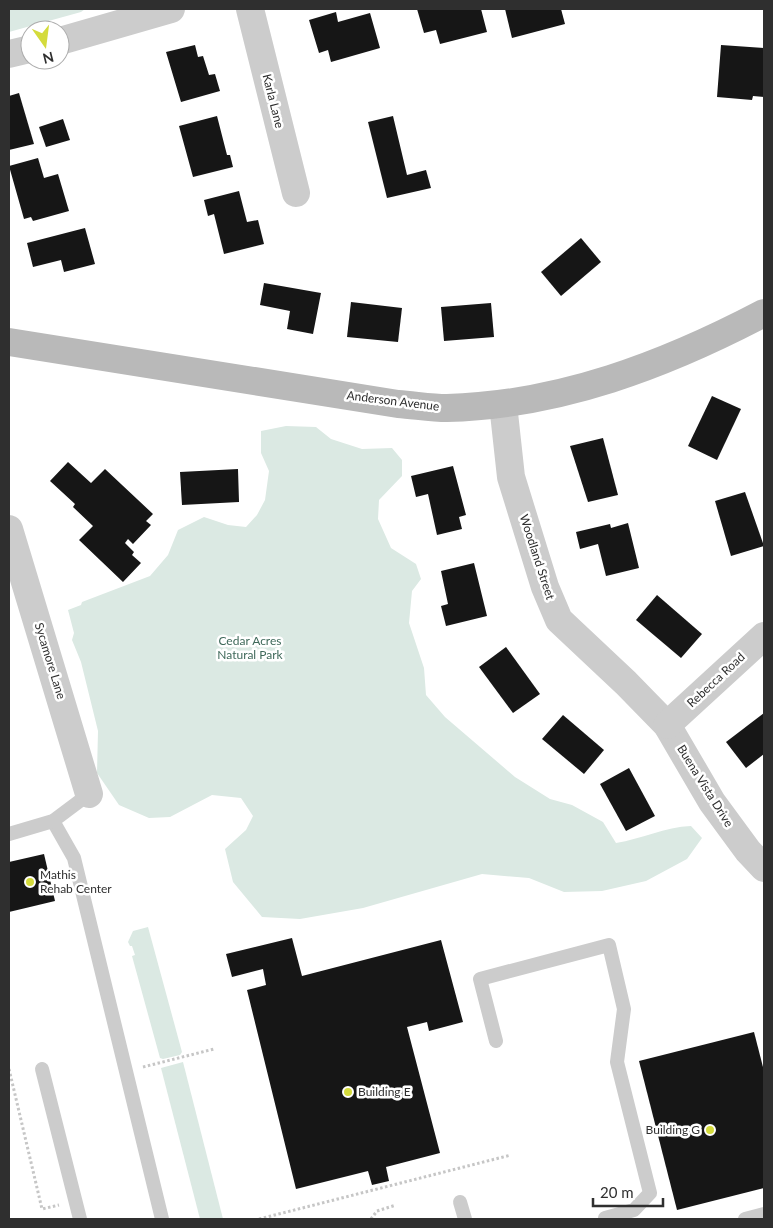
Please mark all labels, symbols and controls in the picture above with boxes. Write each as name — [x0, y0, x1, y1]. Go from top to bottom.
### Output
north arrow — [20, 20, 70, 70]
text: N — [41, 49, 56, 68]
street label: Karla Lane — [260, 72, 287, 130]
street label: Anderson Avenue — [346, 387, 440, 414]
street label: Woodland Street — [517, 512, 559, 602]
street label: Sycamore Lane — [32, 621, 69, 701]
park label: Cedar Acres Natural Park — [217, 633, 284, 662]
street label: Rebecca Road — [684, 649, 748, 710]
street label: Buena Vista Drive — [674, 742, 737, 830]
place label: Mathis Rehab Center — [40, 867, 112, 896]
marker: Mathis Rehab Center — [24, 876, 36, 888]
place label: Building E — [358, 1084, 411, 1099]
marker: Building E — [342, 1086, 354, 1098]
place label: Building G — [646, 1122, 700, 1137]
marker: Building G — [704, 1124, 716, 1136]
scale bar — [593, 1176, 663, 1208]
text: 20 m — [600, 1183, 634, 1201]

